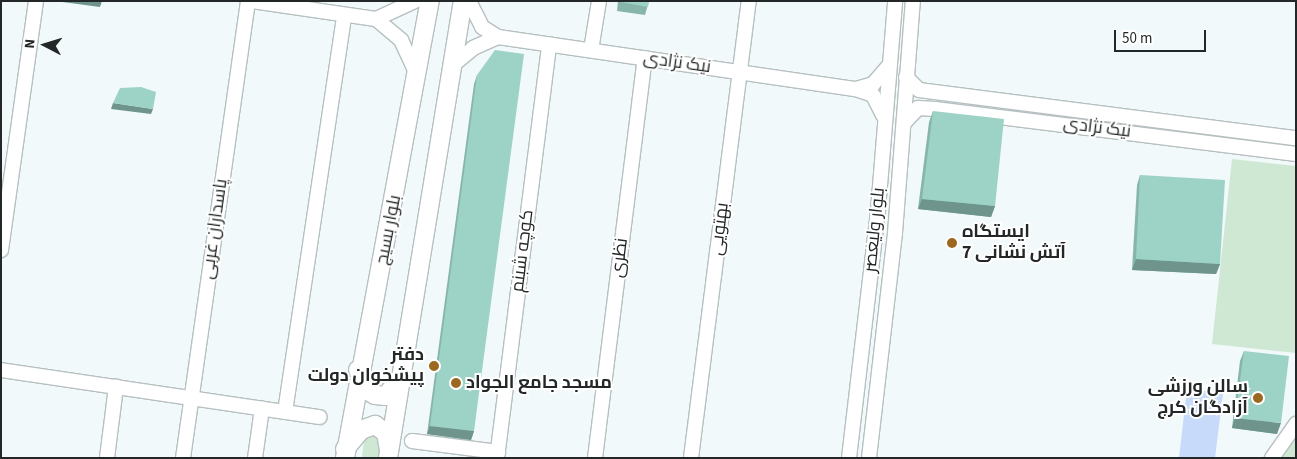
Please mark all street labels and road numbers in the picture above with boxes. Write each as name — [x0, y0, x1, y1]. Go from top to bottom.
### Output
street label: نیک نژادی — [642, 48, 712, 78]
street label: نیک نژادی — [1062, 113, 1132, 143]
street label: پاسداران غربی — [197, 177, 233, 281]
street label: بلوار ولیعصر — [860, 186, 890, 274]
street label: بلوار بسیج — [372, 193, 406, 267]
street label: بهتویی — [706, 201, 734, 257]
street label: کوچه شبنم — [507, 209, 539, 293]
street label: نظری — [607, 237, 633, 279]

